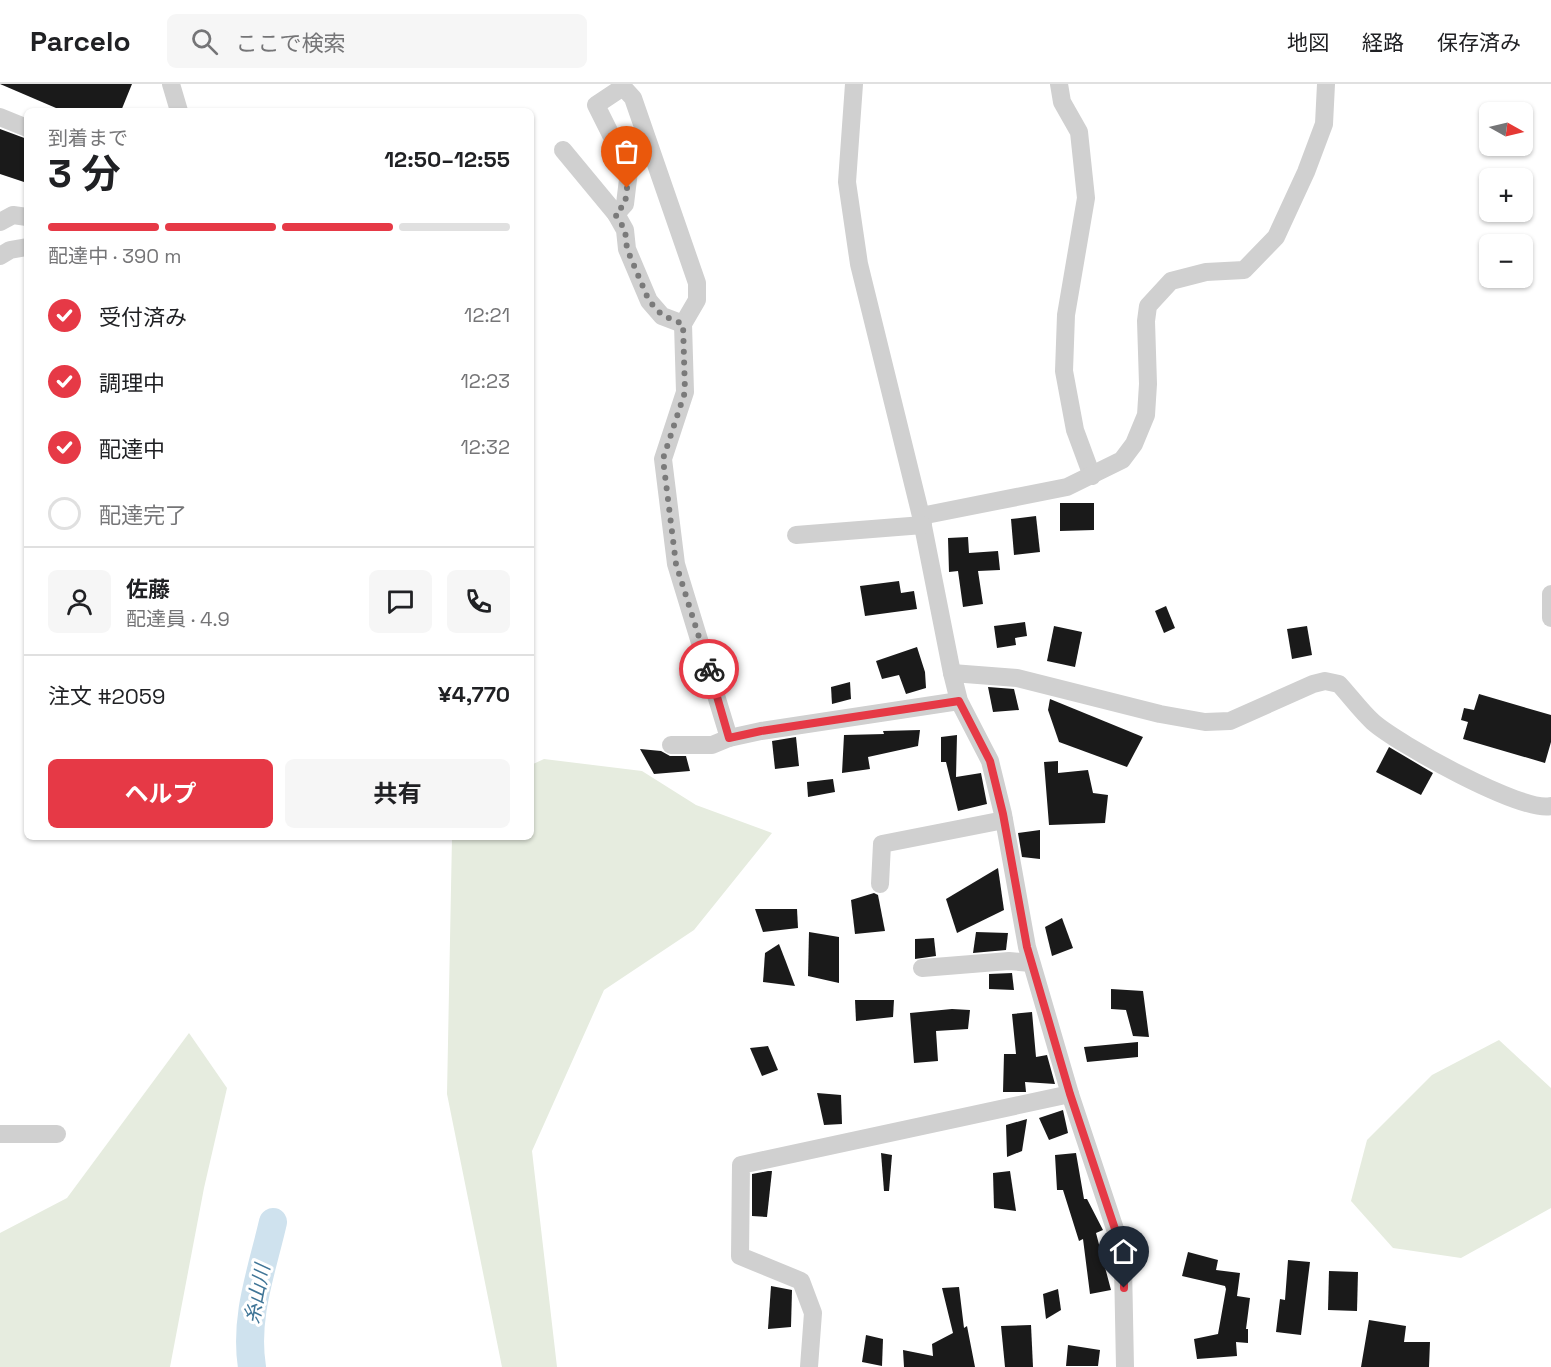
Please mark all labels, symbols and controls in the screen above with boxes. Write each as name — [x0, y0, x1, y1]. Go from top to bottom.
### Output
search box — [167, 14, 587, 68]
text: Parcelo — [30, 23, 131, 59]
icon: search — [188, 25, 221, 58]
text: ここで検索 — [236, 29, 346, 57]
text: 地図 — [1287, 29, 1329, 56]
text: 経路 — [1362, 29, 1404, 56]
text: 保存済み — [1437, 29, 1521, 56]
north arrow — [1479, 102, 1533, 156]
map controls — [1479, 102, 1533, 288]
text: 到着まで — [48, 125, 128, 151]
pin — [601, 126, 652, 188]
icon: bag — [610, 135, 643, 168]
text: 12:50–12:55 — [384, 145, 510, 173]
text: 3 分 — [48, 149, 121, 198]
button: + — [1479, 168, 1533, 222]
button: − — [1479, 234, 1533, 288]
text: 配達中 · 390 m — [48, 243, 182, 269]
icon: check — [48, 299, 81, 332]
text: 12:21 — [464, 302, 510, 328]
text: 受付済み — [99, 303, 187, 331]
icon: check — [48, 365, 81, 398]
text: 12:23 — [460, 368, 510, 394]
text: 調理中 — [99, 369, 165, 397]
icon: check — [48, 431, 81, 464]
text: 12:32 — [460, 434, 510, 460]
text: 配達中 — [99, 435, 165, 463]
text: 配達完了 — [99, 501, 187, 529]
button: person — [48, 570, 111, 633]
button: chat — [369, 570, 432, 633]
button: phone — [447, 570, 510, 633]
text: 佐藤 — [126, 575, 170, 603]
text: 配達員 · 4.9 — [126, 606, 230, 632]
courier — [679, 639, 739, 699]
icon: bike — [693, 653, 726, 686]
text: ¥4,770 — [438, 680, 510, 708]
text: 注文 #2059 — [48, 682, 165, 710]
button: ヘルプ — [48, 759, 273, 828]
button: 共有 — [285, 759, 510, 828]
pin — [1098, 1226, 1149, 1288]
icon: home — [1107, 1235, 1140, 1268]
water label: 糸山川 — [239, 1260, 276, 1326]

